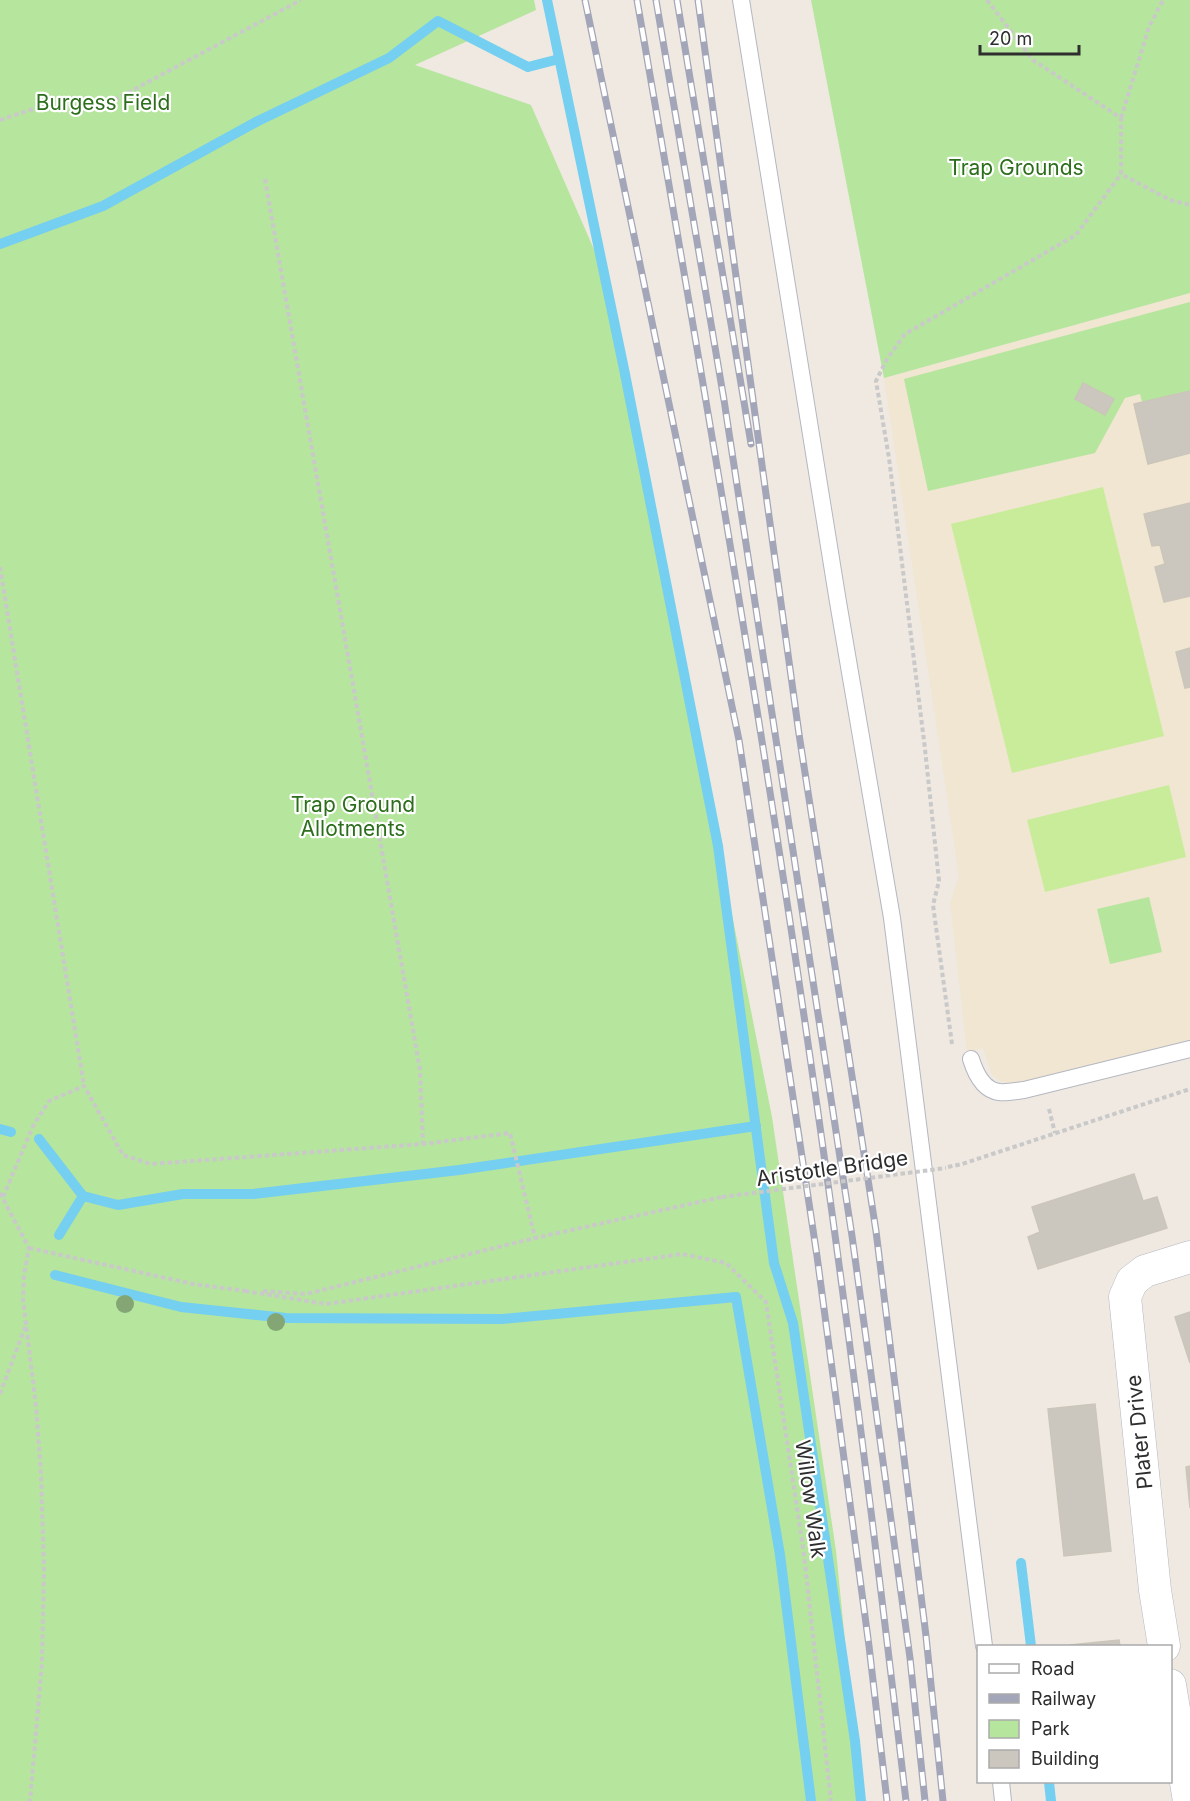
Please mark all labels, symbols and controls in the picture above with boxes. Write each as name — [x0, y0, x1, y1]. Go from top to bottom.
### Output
scale bar — [980, 18, 1079, 56]
text: 20 m — [989, 28, 1032, 49]
park label: Burgess Field — [36, 90, 170, 115]
park label: Trap Grounds — [948, 155, 1084, 180]
park label: Trap Ground Allotments — [291, 792, 415, 841]
street label: Aristotle Bridge — [754, 1145, 910, 1191]
street label: Plater Drive — [1121, 1373, 1157, 1491]
street label: Willow Walk — [790, 1438, 832, 1560]
legend — [977, 1645, 1172, 1783]
text: Road — [1031, 1658, 1074, 1679]
text: Railway — [1031, 1688, 1096, 1709]
text: Park — [1031, 1718, 1070, 1739]
text: Building — [1031, 1748, 1099, 1769]

